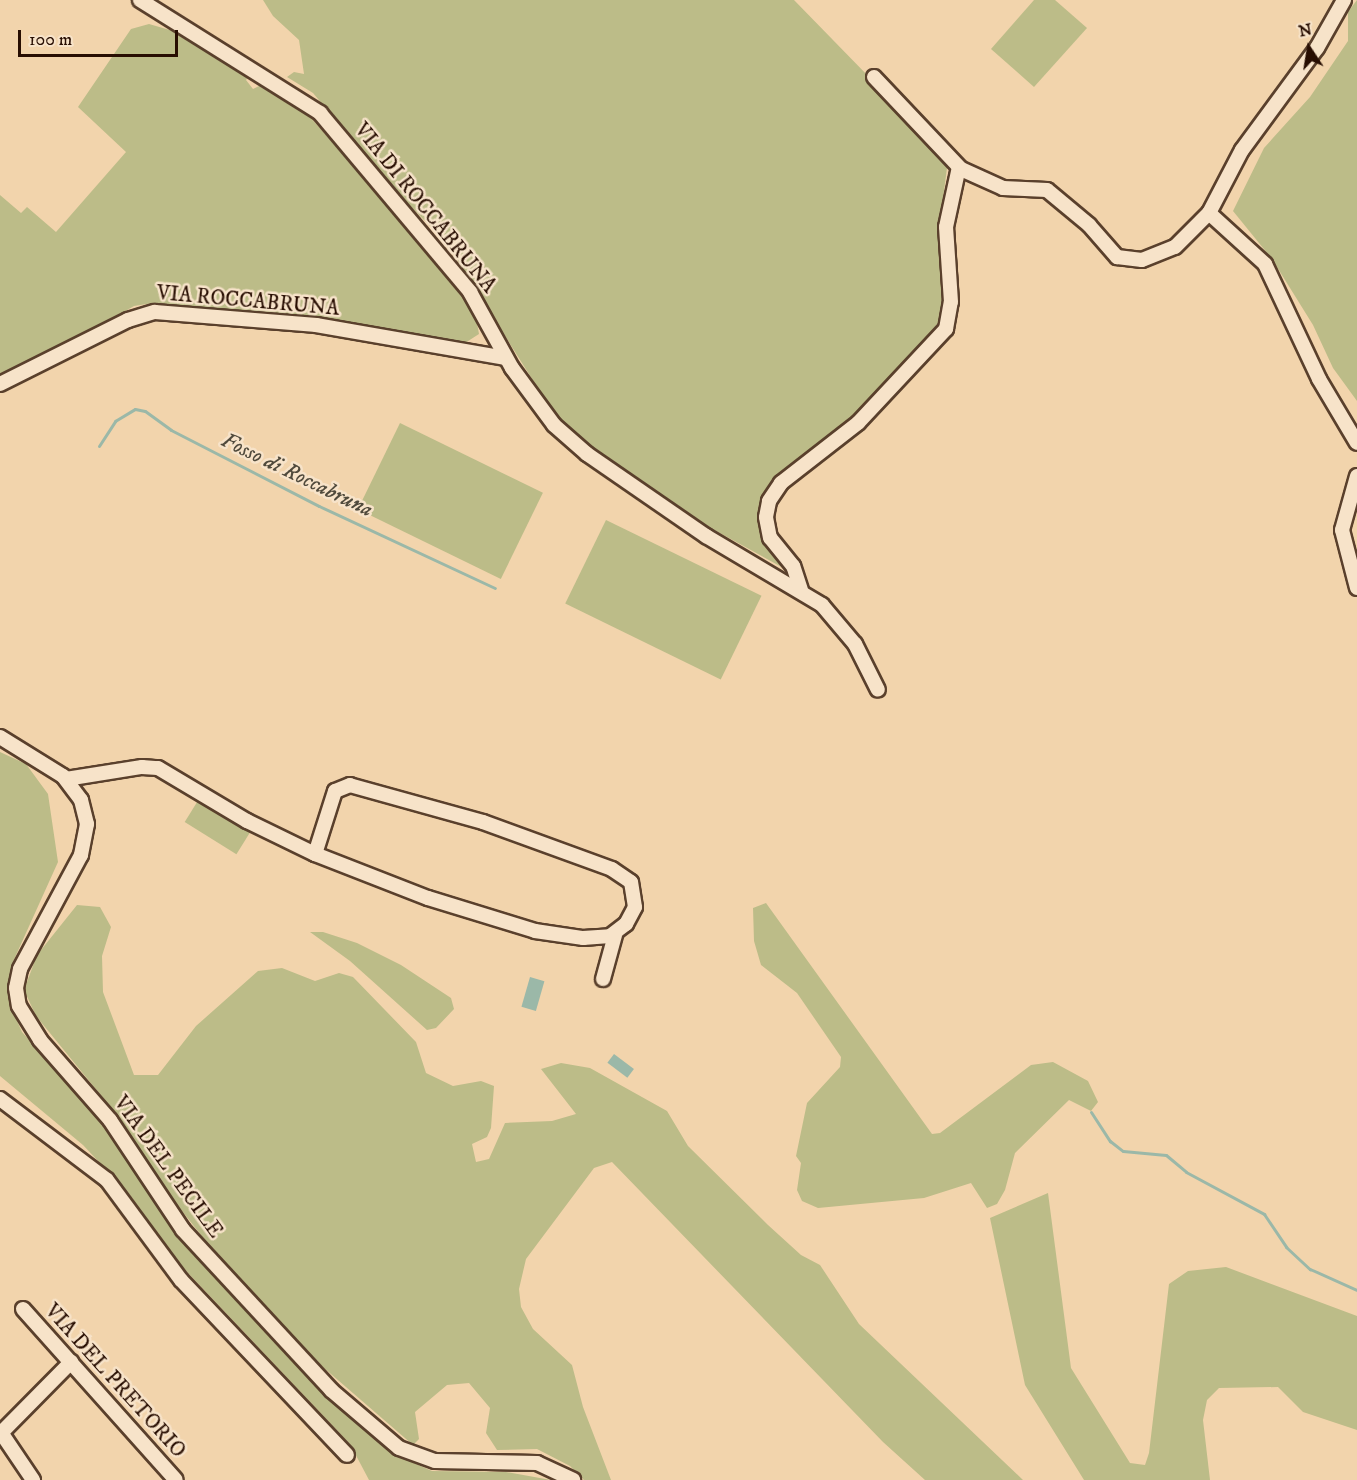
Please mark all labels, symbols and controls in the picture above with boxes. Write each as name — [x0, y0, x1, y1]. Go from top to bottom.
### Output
scale bar — [21, 18, 182, 56]
north arrow — [1279, 18, 1339, 78]
text: N — [1297, 19, 1314, 42]
text: 100 m — [29, 29, 72, 51]
street label: VIA DI ROCCABRUNA — [349, 118, 501, 298]
street label: VIA ROCCABRUNA — [156, 280, 340, 322]
water label: Fosso di Roccabruna — [217, 427, 377, 523]
street label: VIA DEL PECILE — [108, 1091, 228, 1243]
street label: VIA DEL PRETORIO — [39, 1299, 191, 1463]

